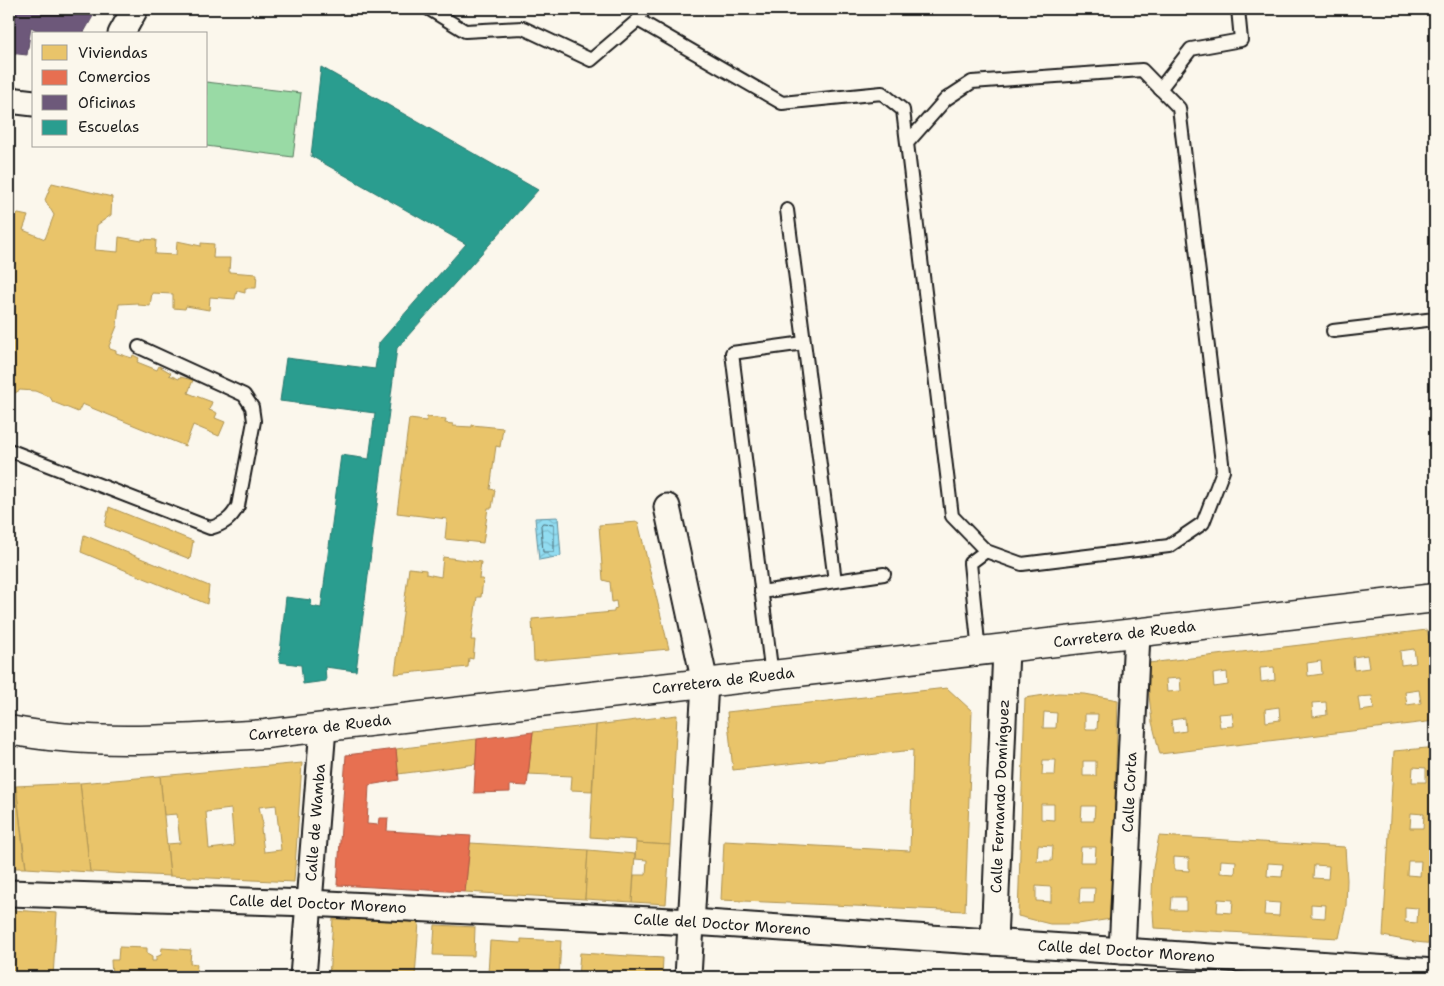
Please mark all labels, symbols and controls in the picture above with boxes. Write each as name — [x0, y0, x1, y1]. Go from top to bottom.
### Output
legend — [32, 32, 208, 148]
text: Viviendas — [78, 43, 148, 63]
text: Comercios — [78, 67, 151, 87]
text: Oficinas — [78, 93, 136, 113]
text: Escuelas — [78, 117, 140, 137]
street label: Carretera de Rueda — [1052, 616, 1197, 652]
street label: Carretera de Rueda — [651, 662, 796, 699]
street label: Calle Fernando Domínguez — [986, 699, 1014, 894]
street label: Carretera de Rueda — [248, 709, 393, 745]
street label: Calle Corta — [1118, 751, 1141, 833]
street label: Calle de Wamba — [301, 762, 330, 882]
street label: Calle del Doctor Moreno — [229, 890, 407, 918]
street label: Calle del Doctor Moreno — [633, 909, 812, 940]
street label: Calle del Doctor Moreno — [1037, 935, 1216, 967]

